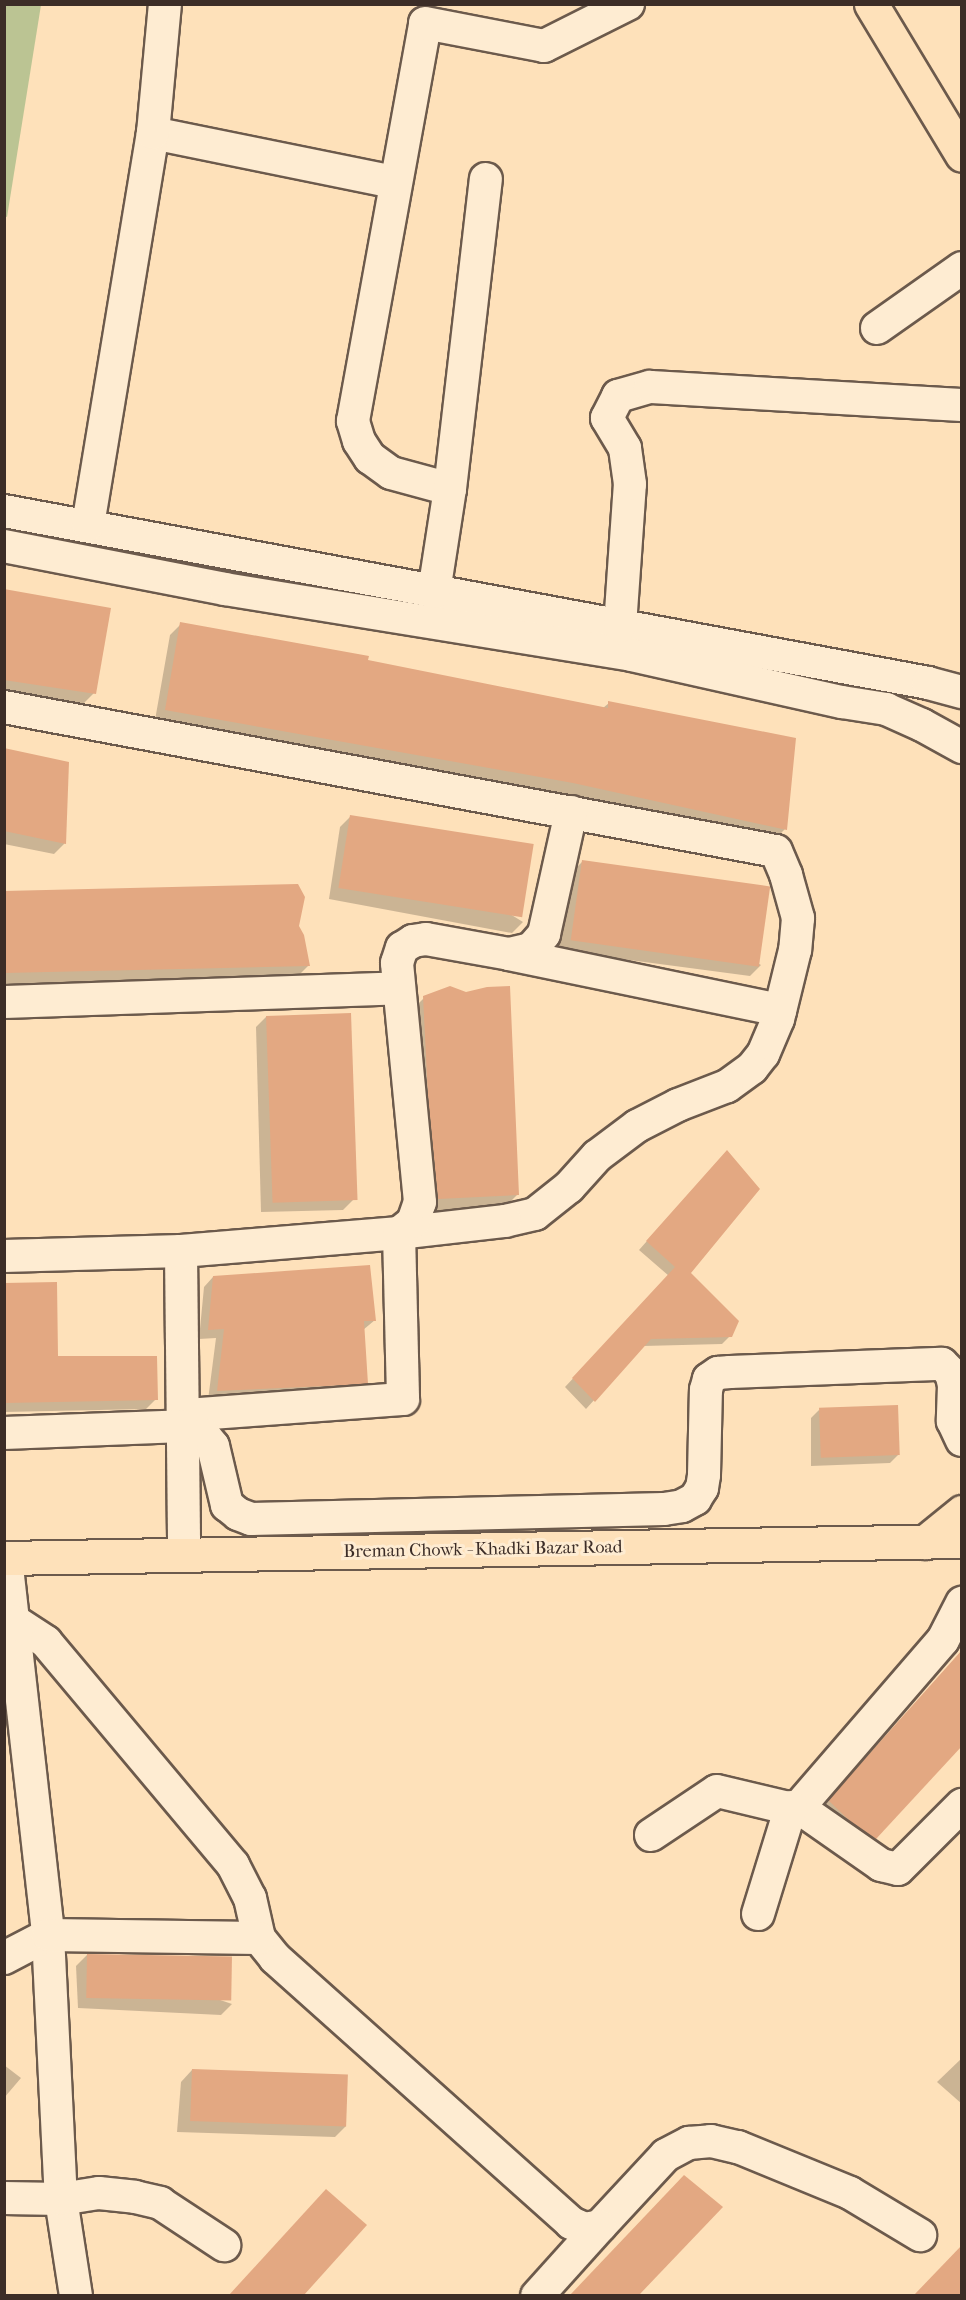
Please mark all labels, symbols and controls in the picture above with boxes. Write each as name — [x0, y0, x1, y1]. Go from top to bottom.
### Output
street label: Breman Chowk - Khadki Bazar Road — [343, 1537, 623, 1563]

